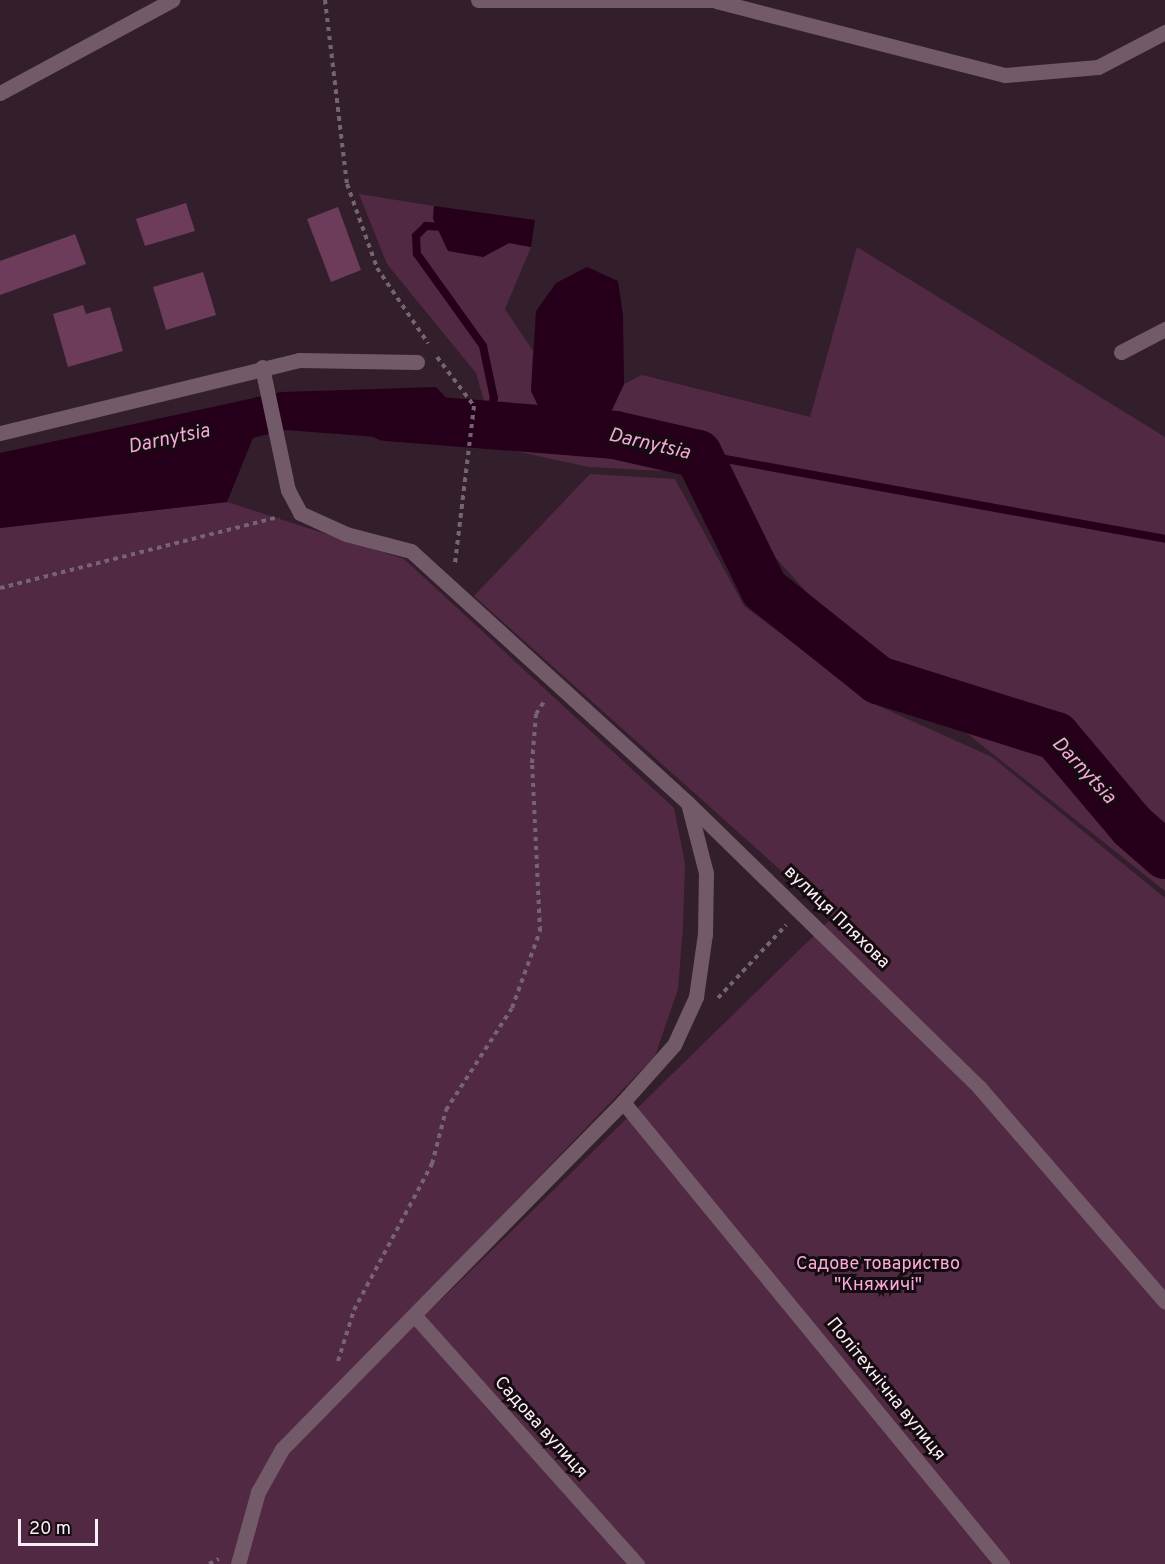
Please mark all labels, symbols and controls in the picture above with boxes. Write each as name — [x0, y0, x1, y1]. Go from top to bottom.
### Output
water label: Darnytsia — [126, 420, 212, 460]
water label: Darnytsia — [606, 424, 692, 466]
water label: Darnytsia — [1046, 732, 1120, 810]
street label: вулиця Пляхова — [779, 862, 893, 974]
park label: Садове товариство "Княжичі" — [796, 1255, 960, 1298]
street label: Політехнічна вулиця — [821, 1314, 949, 1466]
street label: Садова вулиця — [489, 1373, 591, 1483]
scale bar — [21, 1507, 100, 1545]
text: 20 m — [29, 1518, 71, 1541]

